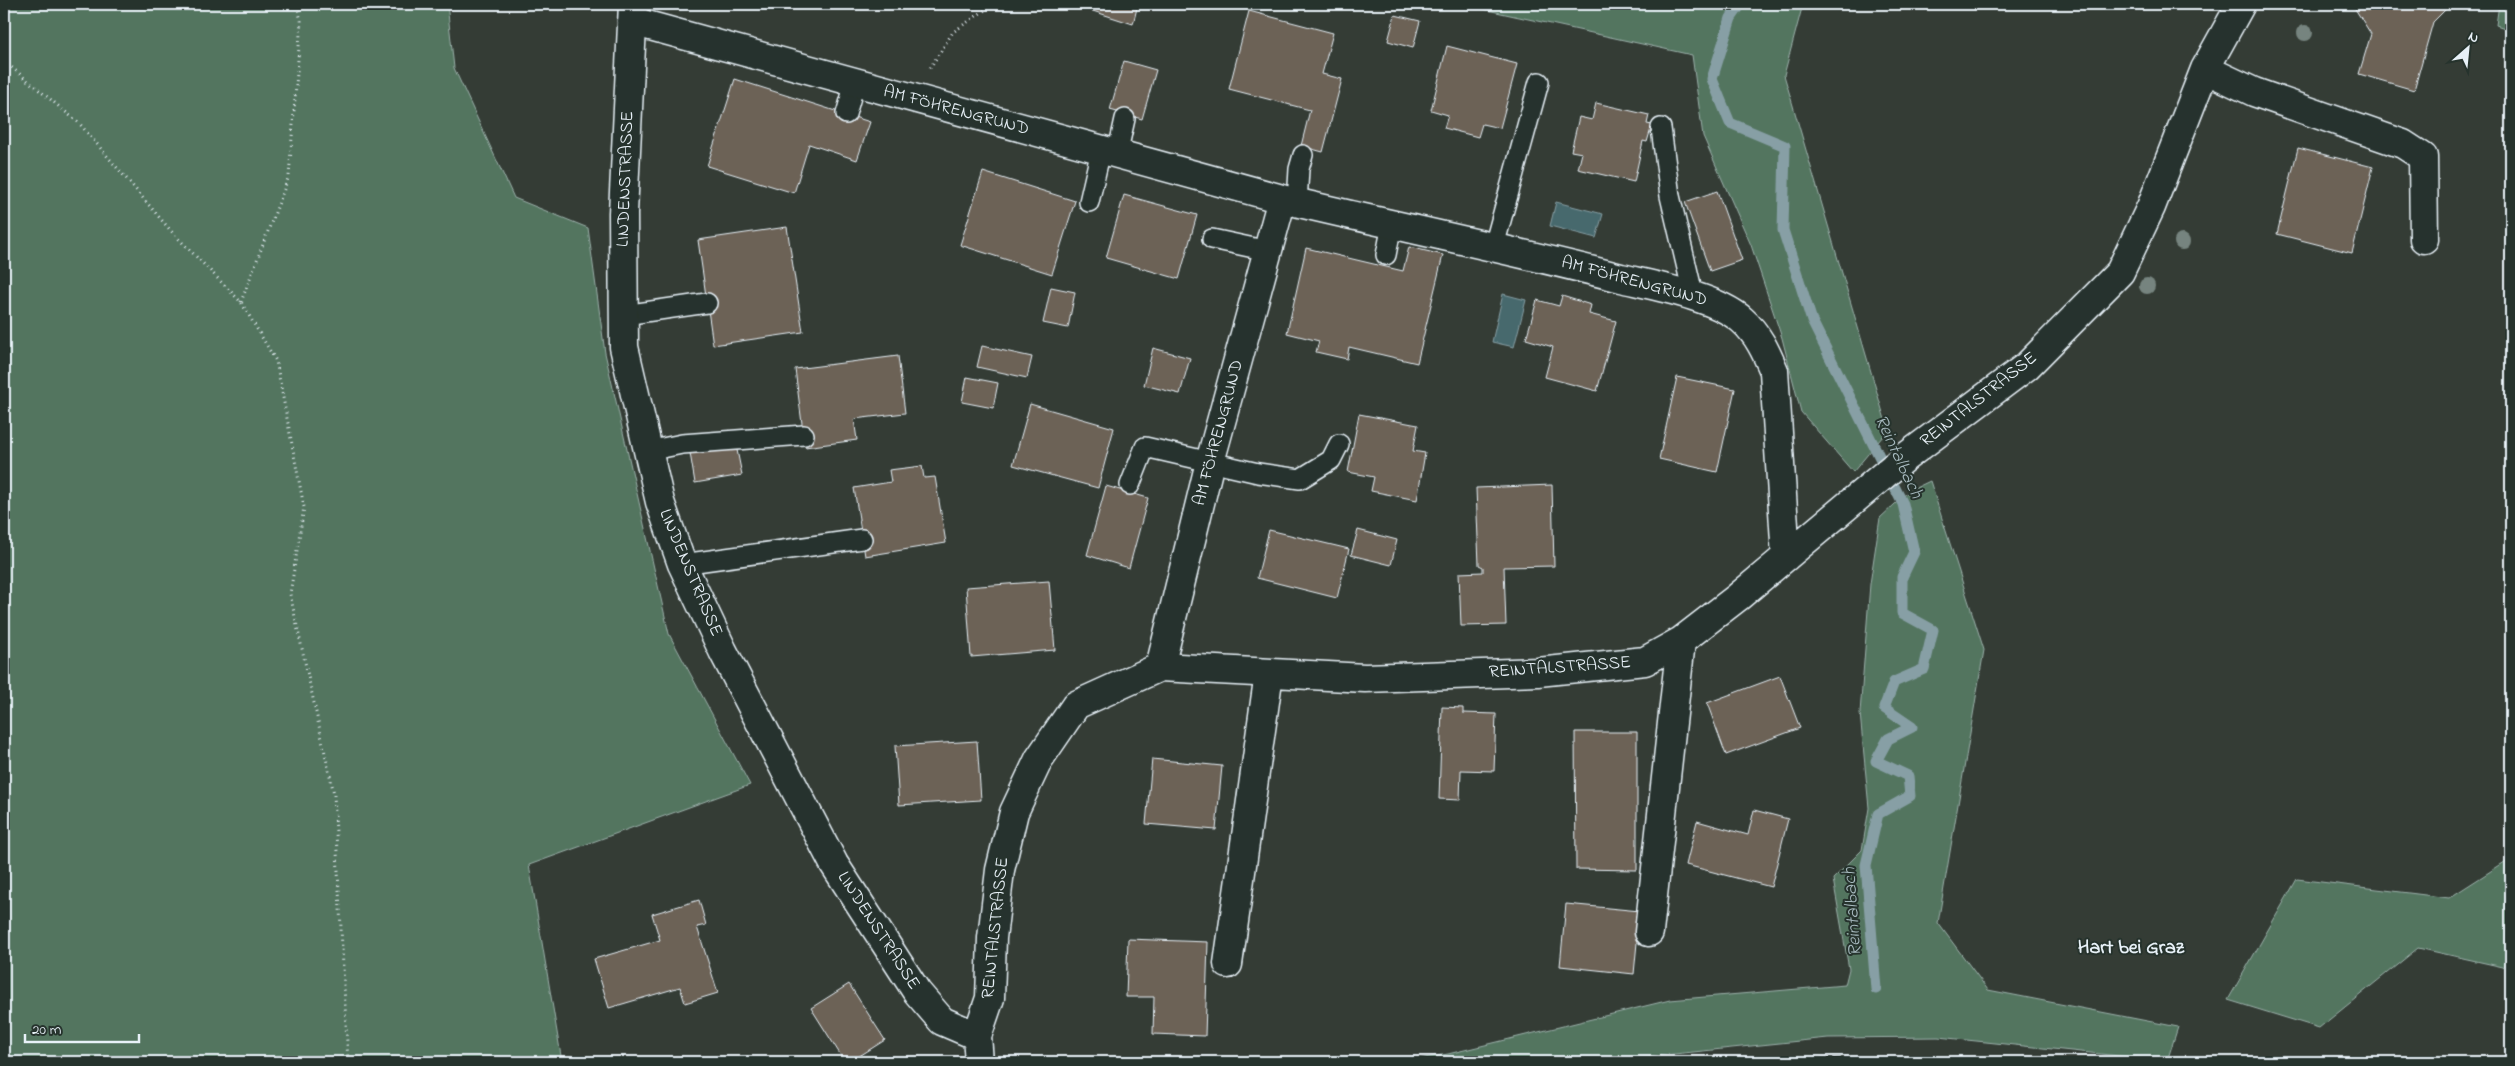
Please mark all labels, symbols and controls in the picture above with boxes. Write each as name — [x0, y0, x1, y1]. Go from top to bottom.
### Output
north arrow — [2442, 22, 2492, 72]
text: N — [2464, 26, 2482, 49]
street label: AM FÖHRENGRUND — [880, 79, 1032, 143]
street label: LINDENSTRASSE — [611, 110, 641, 248]
street label: AM FÖHRENGRUND — [1558, 250, 1710, 314]
street label: REINTALSTRASSE — [1915, 346, 2043, 454]
street label: AM FÖHRENGRUND — [1187, 357, 1251, 509]
water label: Reintalbach — [1867, 411, 1930, 504]
street label: LINDENSTRASSE — [651, 505, 729, 641]
street label: REINTALSTRASSE — [1488, 650, 1632, 686]
street label: REINTALSTRASSE — [976, 856, 1016, 1000]
water label: Reintalbach — [1836, 866, 1870, 958]
street label: LINDENSTRASSE — [830, 867, 926, 995]
district label: Hart bei Graz — [2078, 934, 2185, 963]
scale bar — [25, 1011, 139, 1043]
text: 20 m — [32, 1019, 62, 1041]

